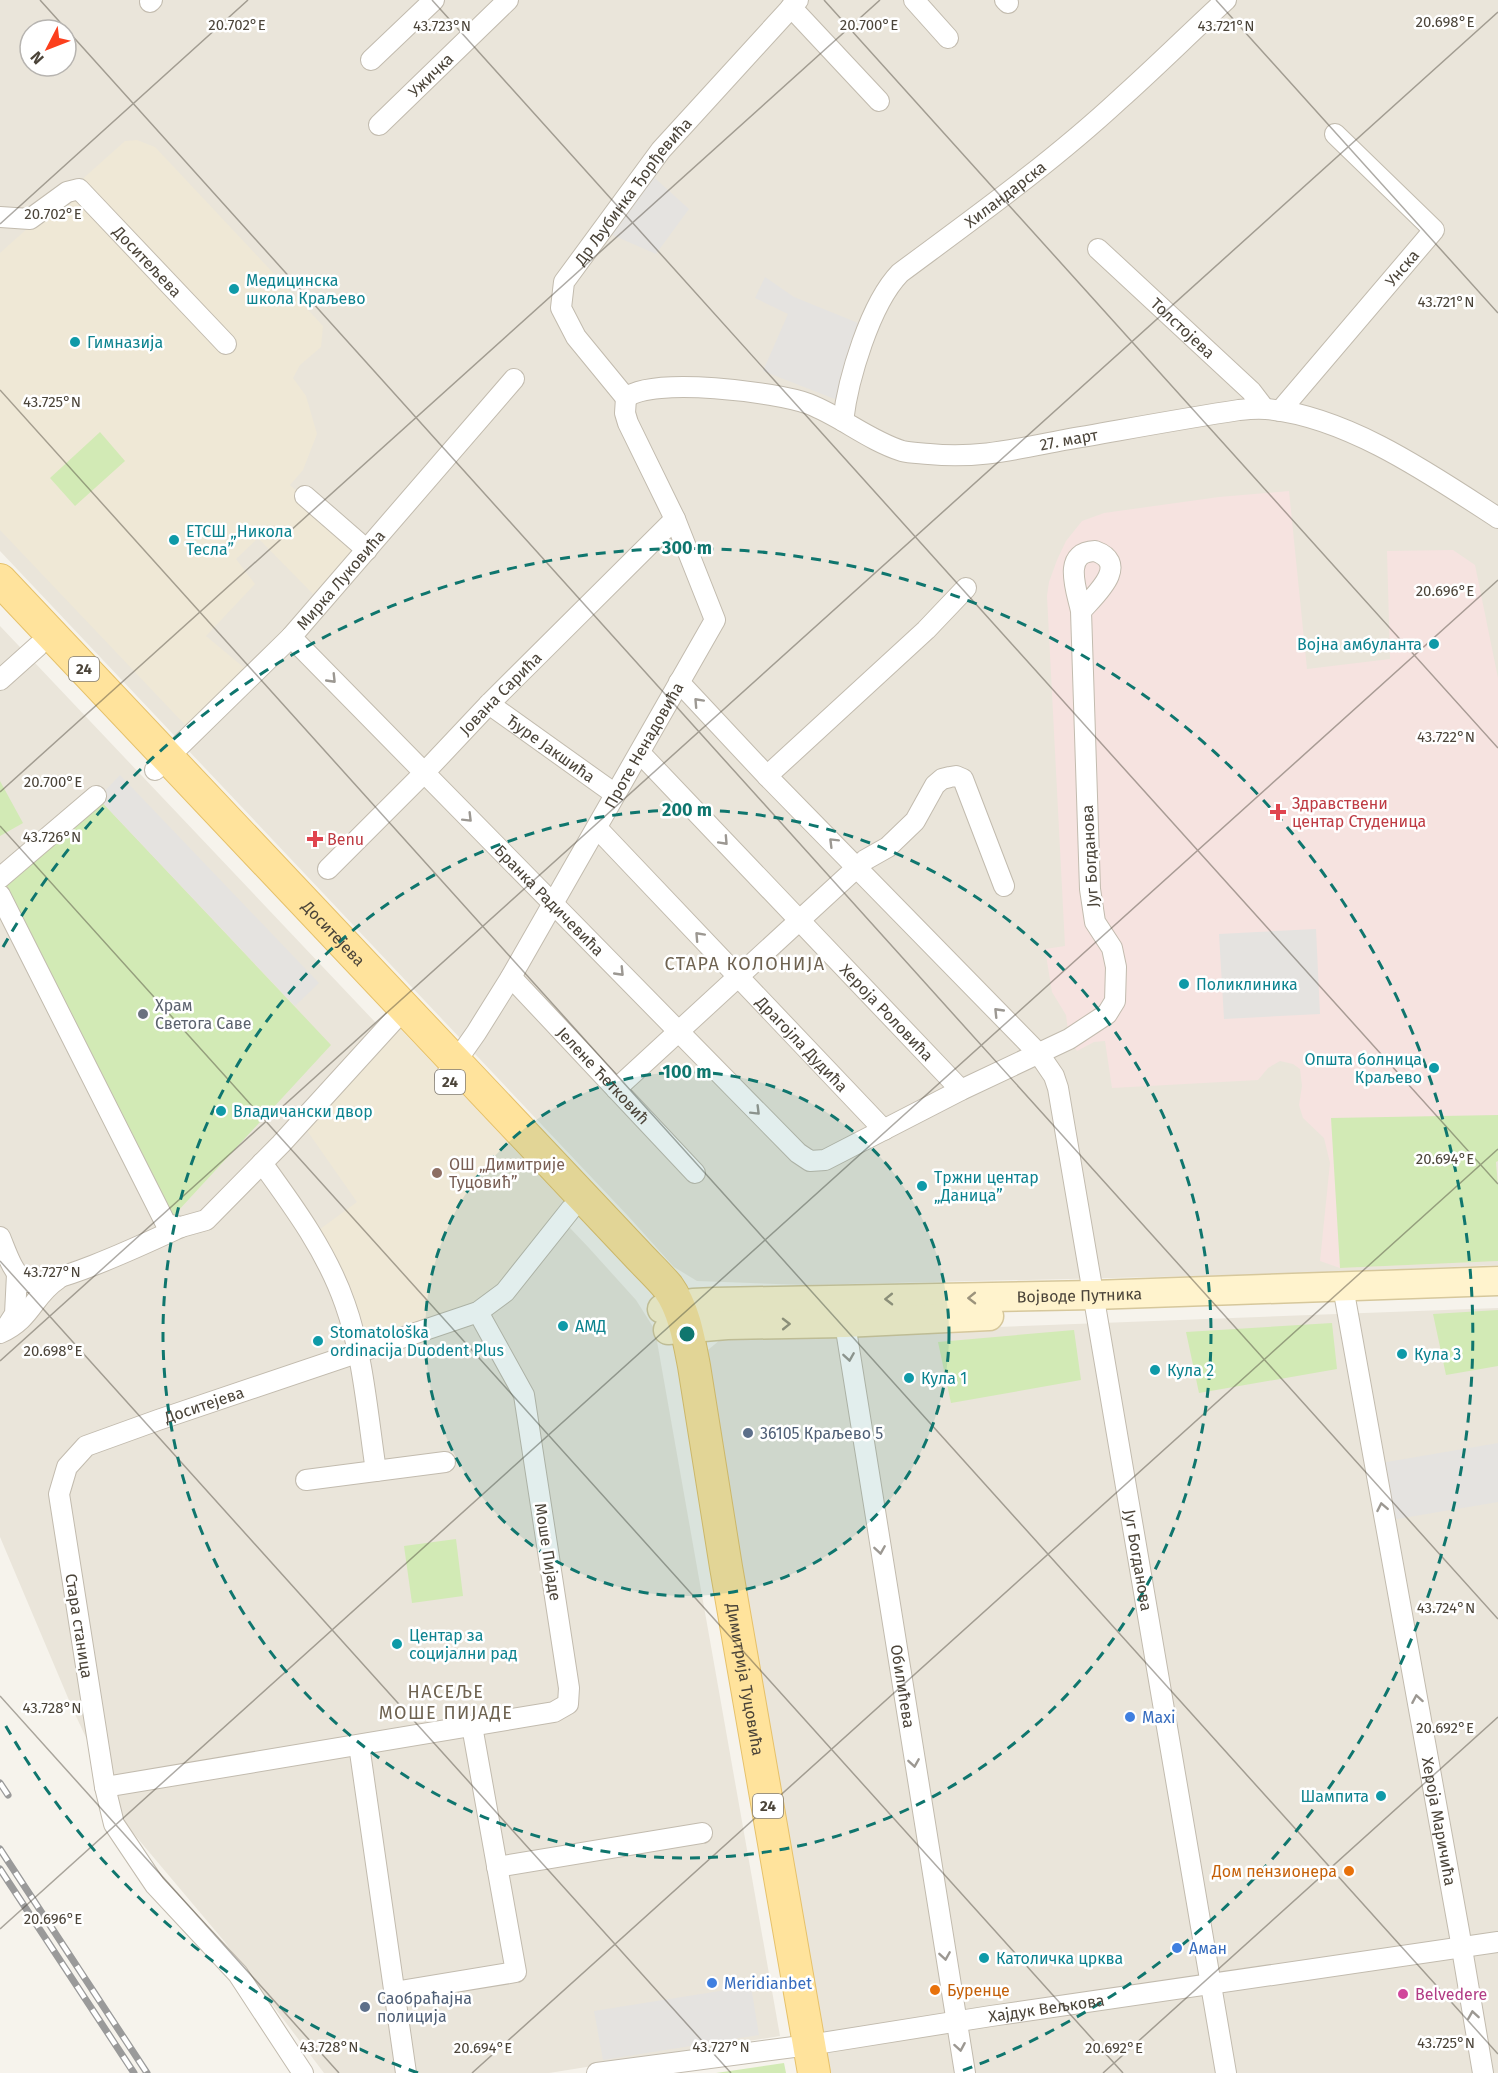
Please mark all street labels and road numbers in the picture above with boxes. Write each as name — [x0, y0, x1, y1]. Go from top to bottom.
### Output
street label: Ужичка — [404, 49, 457, 101]
street label: Др Љубинка Ђорђевића — [570, 114, 695, 269]
street label: Хиландарска — [961, 157, 1050, 231]
street label: Доситељева — [109, 221, 186, 301]
street label: Унска — [1381, 246, 1423, 290]
street label: Толстојева — [1147, 294, 1219, 362]
street label: 27. март — [1038, 425, 1100, 454]
street label: Мирка Луковића — [292, 526, 389, 633]
street label: Јована Сарића — [455, 648, 545, 739]
road number: 24 — [69, 657, 99, 681]
street label: Проте Ненадовића — [600, 679, 687, 811]
street label: Ђуре Јакшића — [503, 710, 599, 786]
street label: Југ Богданова — [1078, 804, 1102, 908]
street label: Бранка Радичевића — [491, 841, 608, 960]
street label: Доситејева — [298, 896, 369, 970]
street label: Хероја Роловића — [836, 960, 938, 1065]
street label: Драгојла Дудића — [752, 992, 852, 1096]
street label: Јелене Ћетковић — [553, 1023, 654, 1128]
road number: 24 — [435, 1070, 465, 1094]
street label: Војводе Путника — [1016, 1284, 1142, 1306]
street label: Доситејева — [161, 1382, 246, 1427]
street label: Моше Пијаде — [531, 1502, 565, 1602]
street label: Југ Богданова — [1121, 1508, 1157, 1612]
street label: Стара станица — [61, 1572, 97, 1680]
street label: Димитрија Туцовића — [723, 1601, 768, 1757]
street label: Обилићева — [887, 1643, 919, 1729]
street label: Хероја Маричића — [1418, 1756, 1460, 1887]
road number: 24 — [753, 1794, 783, 1818]
street label: Хајдук Вељкова — [987, 1990, 1106, 2026]

